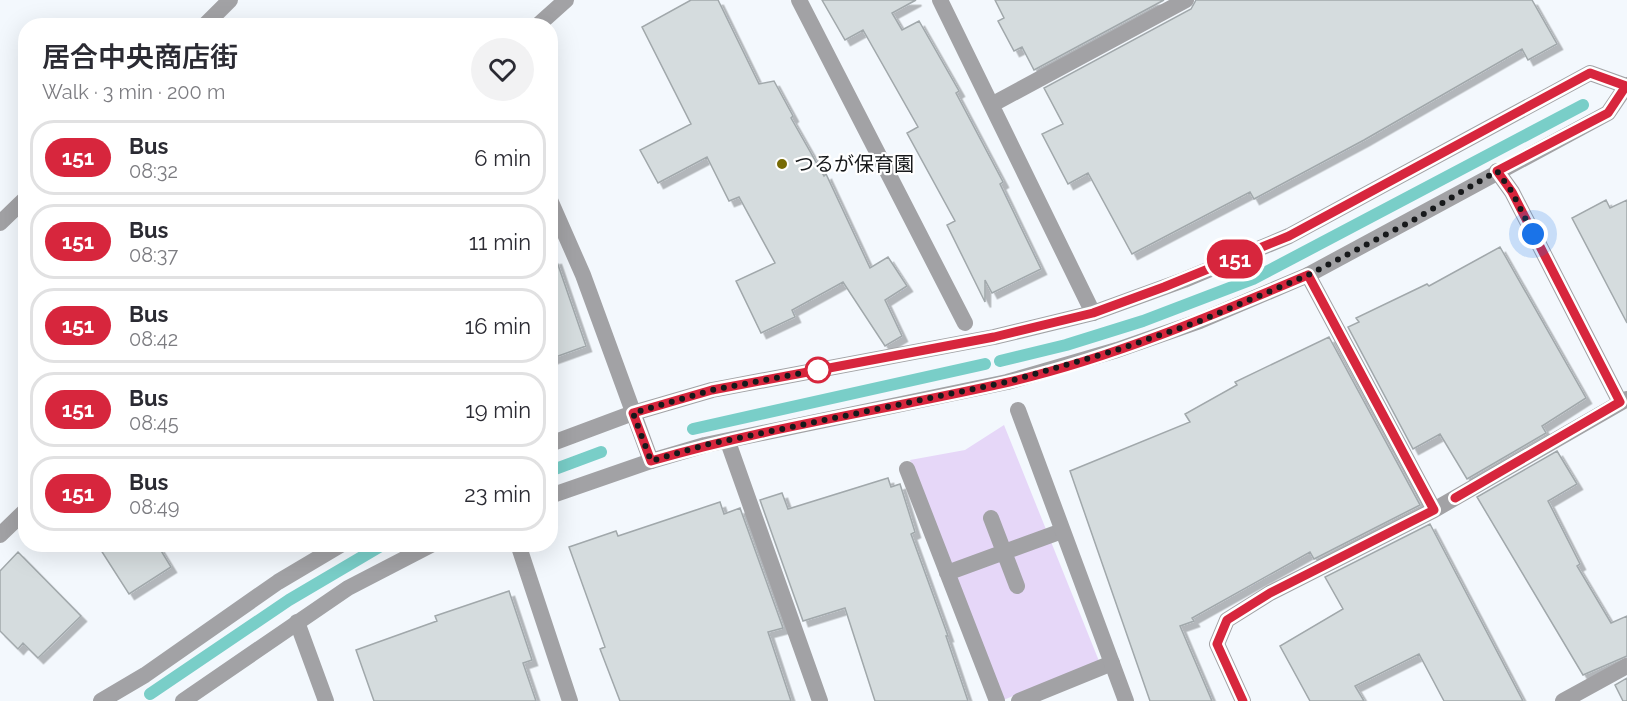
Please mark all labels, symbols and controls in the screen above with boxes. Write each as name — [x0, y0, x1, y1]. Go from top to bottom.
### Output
button: heart — [471, 38, 534, 101]
text: 居合中央商店街 — [42, 41, 238, 74]
text: Walk · 3 min · 200 m — [42, 80, 225, 104]
text: Bus — [129, 133, 168, 159]
text: 151 — [62, 145, 94, 170]
text: 6 min — [474, 145, 531, 171]
place label: つるが保育園 — [794, 152, 914, 176]
marker: つるが保育園 — [775, 157, 789, 171]
text: 08:32 — [129, 159, 178, 183]
text: Bus — [129, 217, 168, 243]
your location — [1518, 219, 1548, 249]
text: 151 — [62, 229, 94, 254]
text: 11 min — [469, 229, 531, 255]
line badge: 151 — [1200, 240, 1270, 278]
text: 08:37 — [129, 243, 178, 267]
text: 151 — [1219, 247, 1251, 272]
text: Bus — [129, 301, 168, 327]
text: 151 — [62, 313, 94, 338]
text: 16 min — [465, 313, 531, 339]
text: 08:42 — [129, 327, 178, 351]
unlabelled marker — [805, 357, 831, 383]
text: Bus — [129, 385, 168, 411]
text: 151 — [62, 397, 94, 422]
text: 19 min — [465, 397, 531, 423]
text: 08:45 — [129, 411, 179, 435]
text: Bus — [129, 469, 168, 495]
text: 151 — [62, 481, 94, 506]
text: 23 min — [464, 481, 531, 507]
text: 08:49 — [129, 495, 180, 519]

